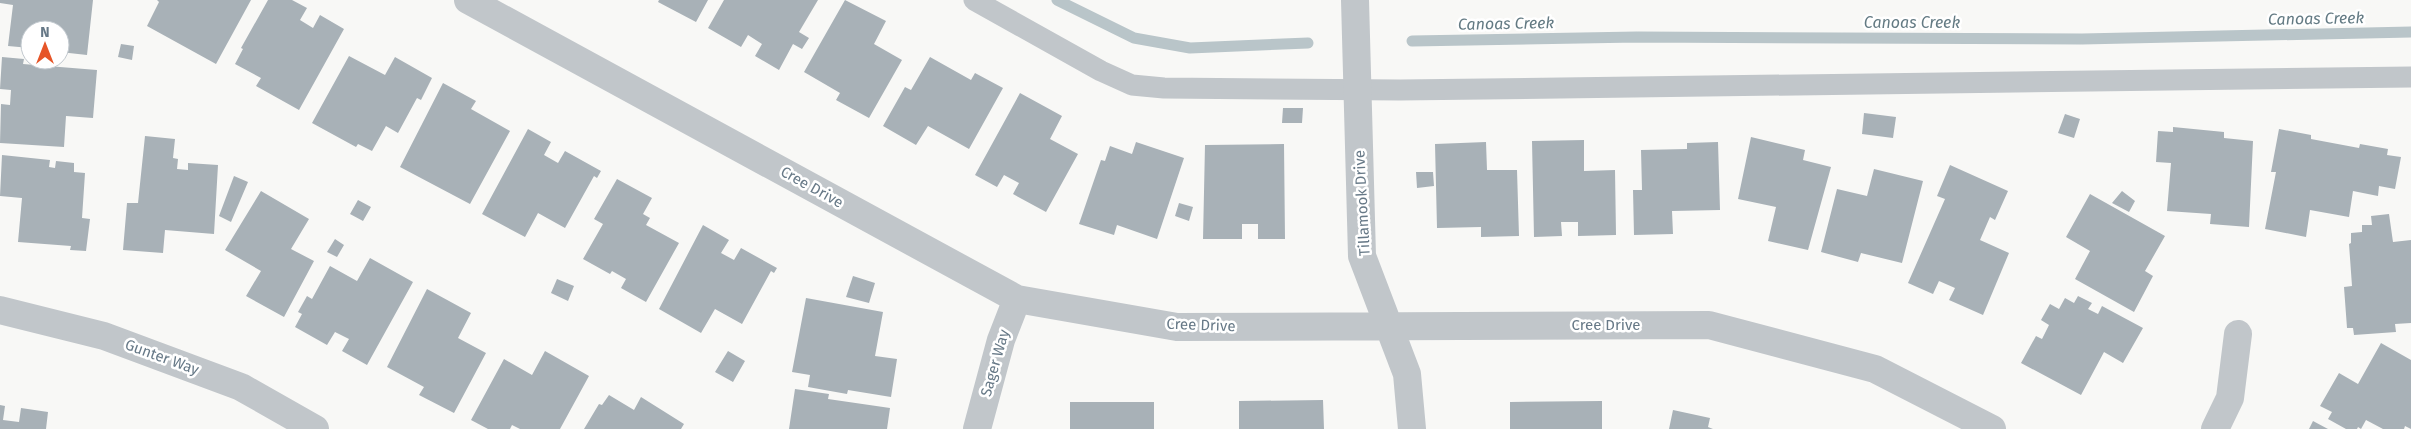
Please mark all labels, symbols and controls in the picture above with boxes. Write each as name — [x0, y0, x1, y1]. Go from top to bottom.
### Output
water label: Canoas Creek — [2268, 8, 2365, 29]
water label: Canoas Creek — [1458, 13, 1555, 34]
water label: Canoas Creek — [1864, 13, 1960, 32]
north arrow — [20, 20, 70, 70]
text: N — [40, 24, 50, 41]
street label: Tillamook Drive — [1350, 150, 1374, 256]
street label: Cree Drive — [777, 162, 847, 212]
street label: Cree Drive — [1166, 315, 1236, 335]
street label: Cree Drive — [1571, 316, 1641, 334]
street label: Sager Way — [977, 327, 1013, 399]
street label: Gunter Way — [123, 335, 202, 379]

